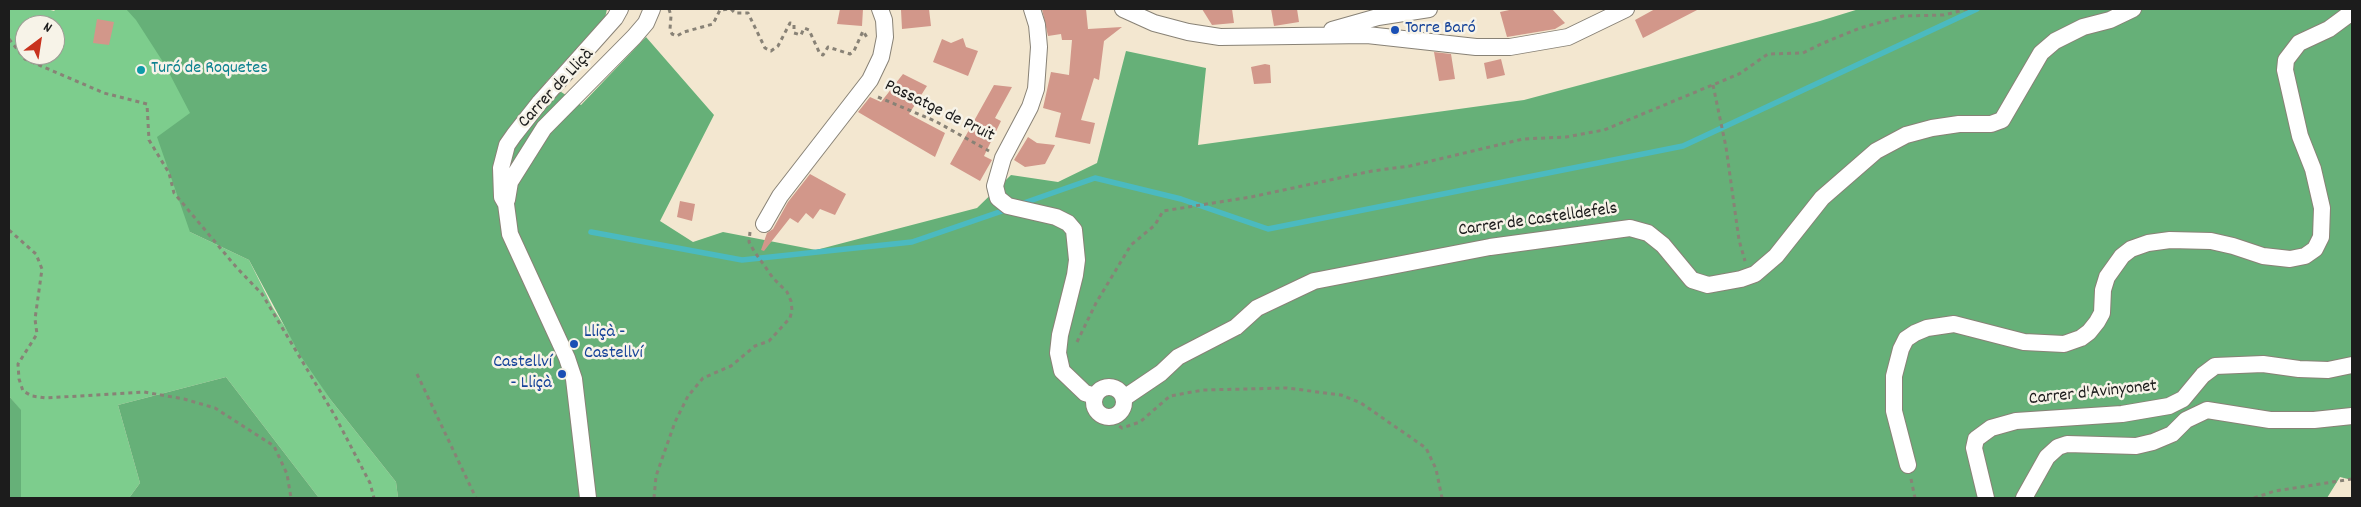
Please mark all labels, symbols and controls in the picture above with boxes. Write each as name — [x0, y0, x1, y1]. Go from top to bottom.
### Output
north arrow — [15, 15, 65, 65]
text: N — [39, 18, 55, 38]
place label: Torre Baró — [1405, 19, 1476, 41]
marker: Torre Baró — [1389, 24, 1401, 36]
street label: Carrer de Lliçà — [515, 45, 599, 133]
place label: Turó de Roquetes — [151, 59, 268, 81]
marker: Turó de Roquetes — [135, 64, 147, 76]
street label: Passatge de Pruit — [880, 76, 998, 148]
street label: Carrer de Castelldefels — [1457, 199, 1619, 243]
place label: Lliçà - Castellví — [584, 323, 643, 366]
marker: Lliçà - Castellví — [568, 338, 580, 350]
place label: Castellví - Lliçà — [493, 353, 552, 396]
marker: Castellví - Lliçà — [556, 368, 568, 380]
street label: Carrer d'Avinyonet — [2028, 377, 2158, 411]

